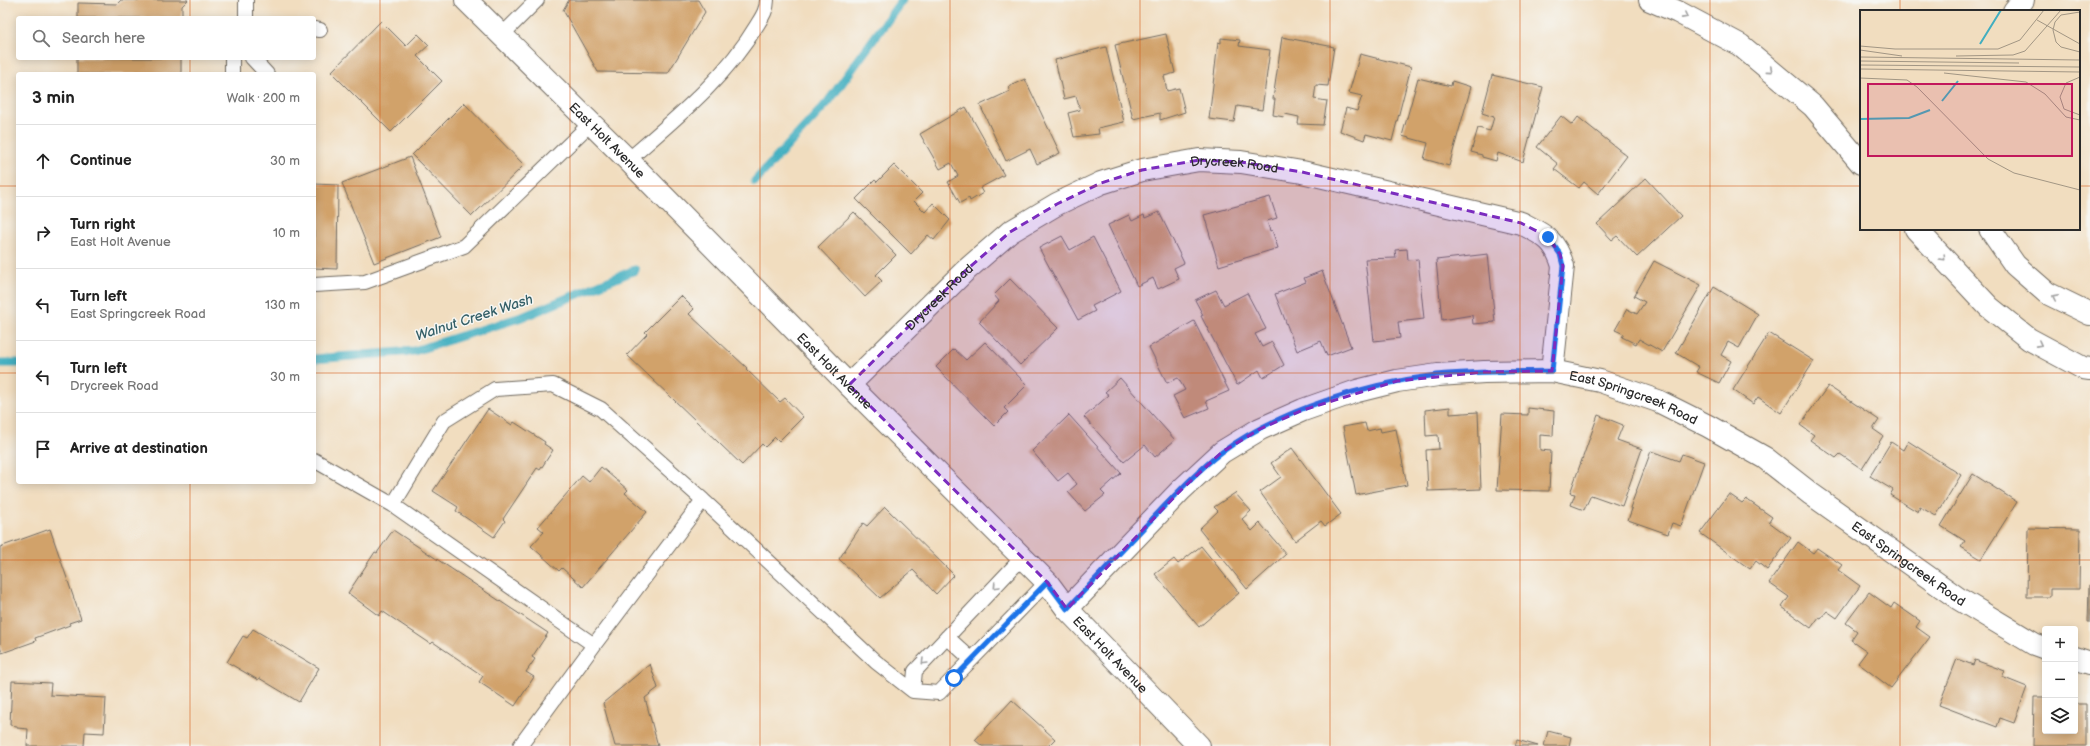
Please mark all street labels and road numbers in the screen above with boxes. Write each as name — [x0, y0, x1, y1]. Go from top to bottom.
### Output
street label: East Holt Avenue — [565, 99, 648, 182]
street label: Drycreek Road — [1189, 153, 1279, 177]
street label: Drycreek Road — [902, 261, 977, 334]
street label: East Holt Avenue — [793, 330, 876, 413]
street label: East Springcreek Road — [1568, 368, 1700, 428]
street label: East Springcreek Road — [1848, 518, 1968, 610]
street label: East Holt Avenue — [1069, 613, 1151, 697]

